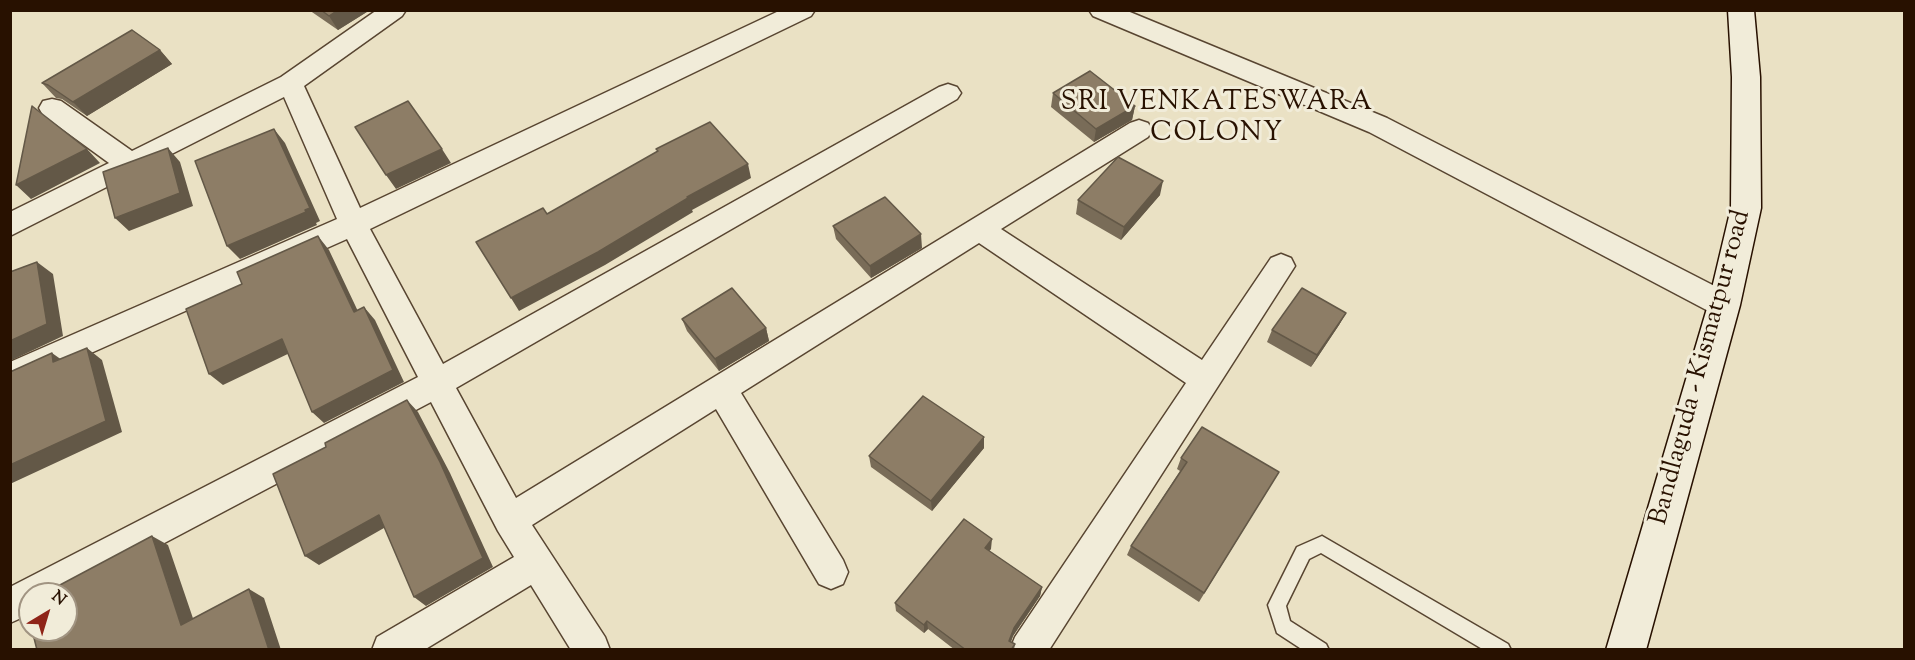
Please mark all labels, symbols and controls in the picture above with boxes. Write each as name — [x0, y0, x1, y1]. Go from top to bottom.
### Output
district label: SRI VENKATESWARA COLONY — [1060, 88, 1374, 151]
street label: Bandlaguda - Kismatpur road — [1645, 207, 1759, 529]
north arrow — [18, 582, 78, 642]
text: N — [46, 586, 70, 612]

